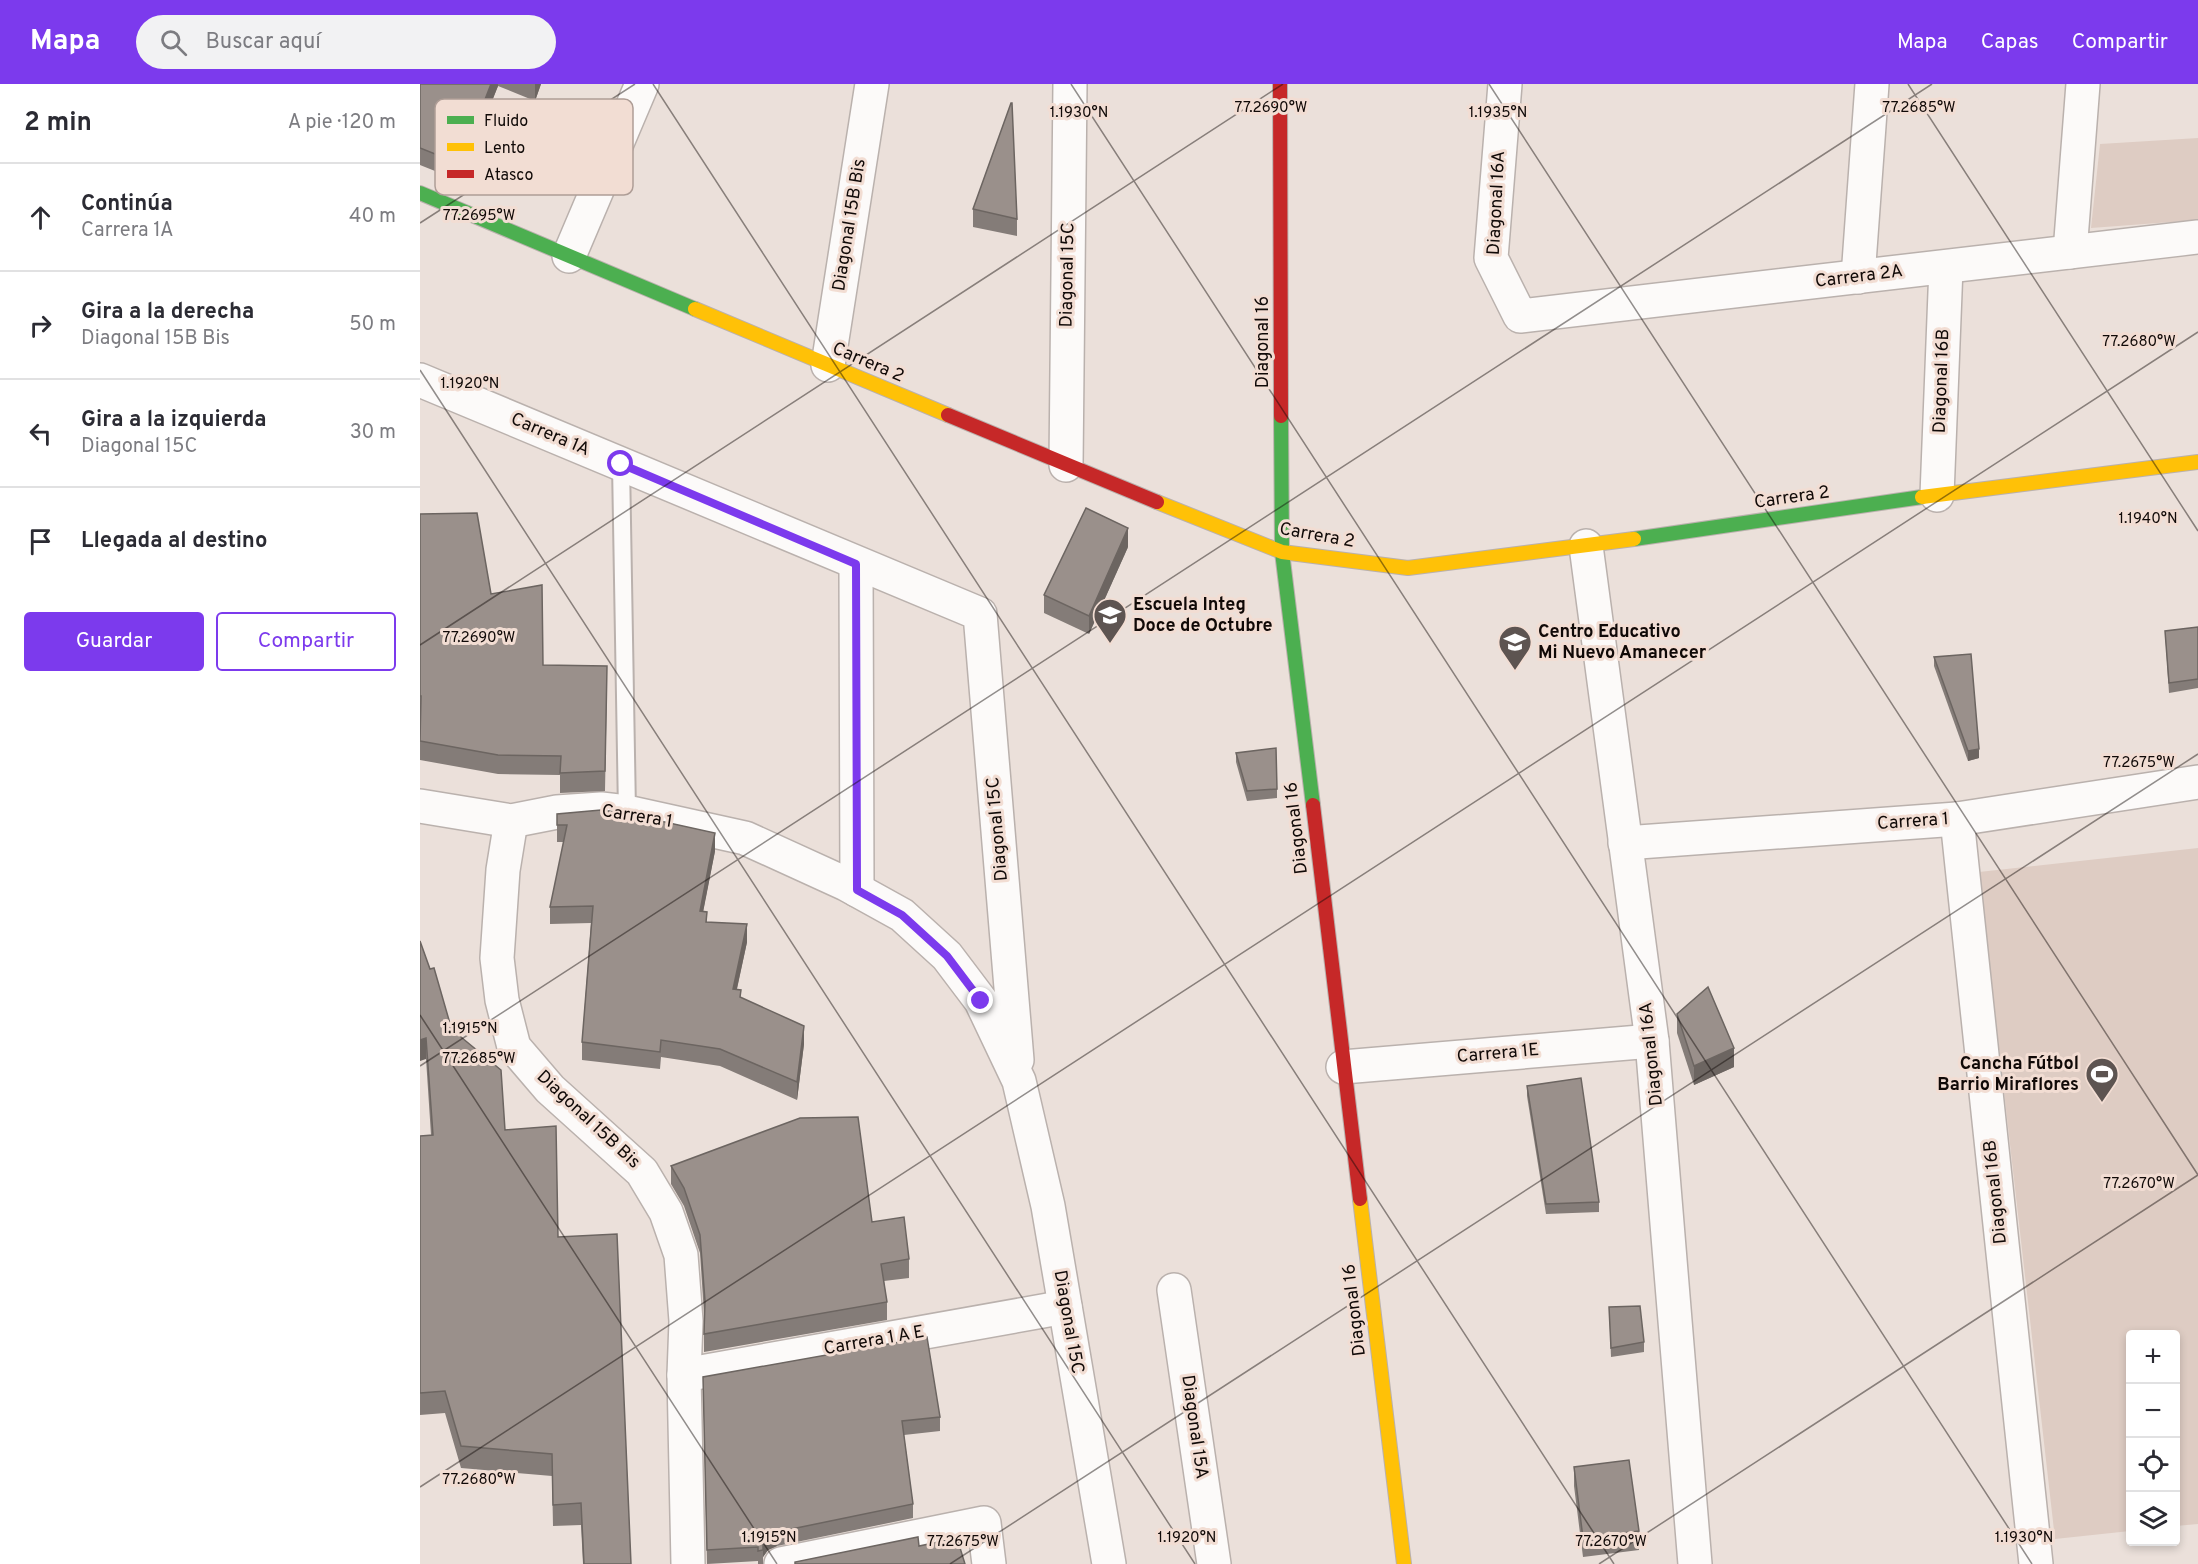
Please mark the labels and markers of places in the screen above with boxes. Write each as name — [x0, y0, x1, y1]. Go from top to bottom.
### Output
place label: Escuela Integ Doce de Octubre — [1133, 594, 1273, 638]
school or university icon: Escuela Integ Doce de Octubre — [1092, 597, 1128, 644]
place label: Centro Educativo Mi Nuevo Amanecer — [1538, 621, 1707, 665]
school or university icon: Centro Educativo Mi Nuevo Amanecer — [1497, 624, 1533, 671]
place label: Cancha Fútbol Barrio Miraflores — [1937, 1053, 2079, 1097]
sports icon: Cancha Fútbol Barrio Miraflores — [2084, 1056, 2120, 1103]

